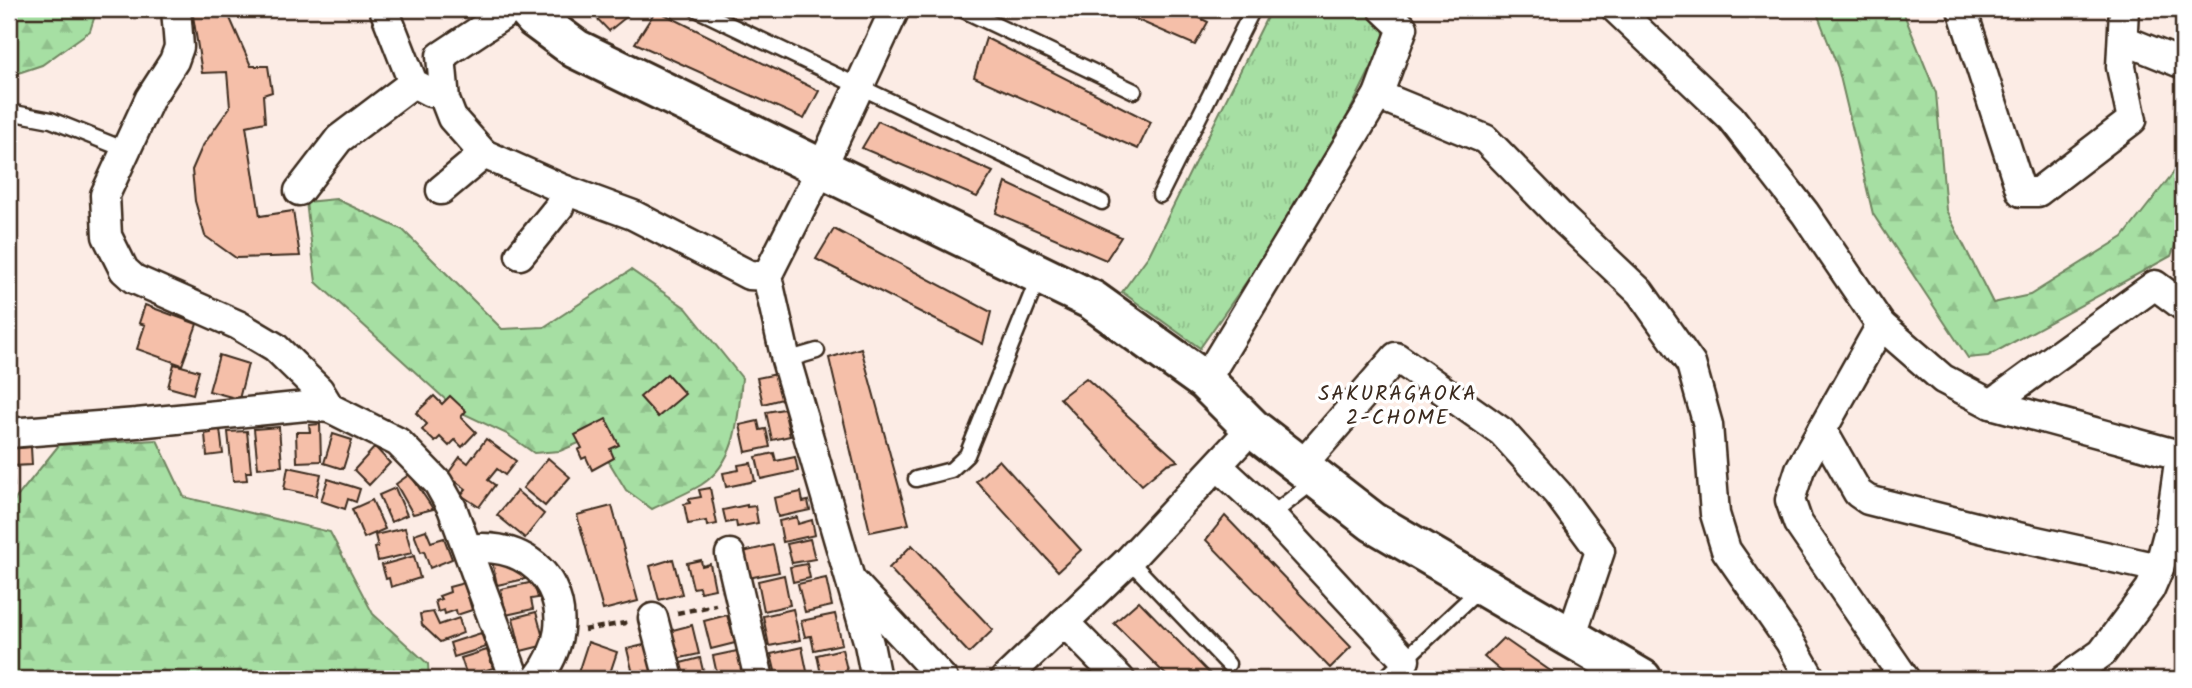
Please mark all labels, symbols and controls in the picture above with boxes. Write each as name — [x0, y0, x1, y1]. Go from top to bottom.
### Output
district label: SAKURAGAOKA 2-CHOME — [1318, 378, 1478, 435]

